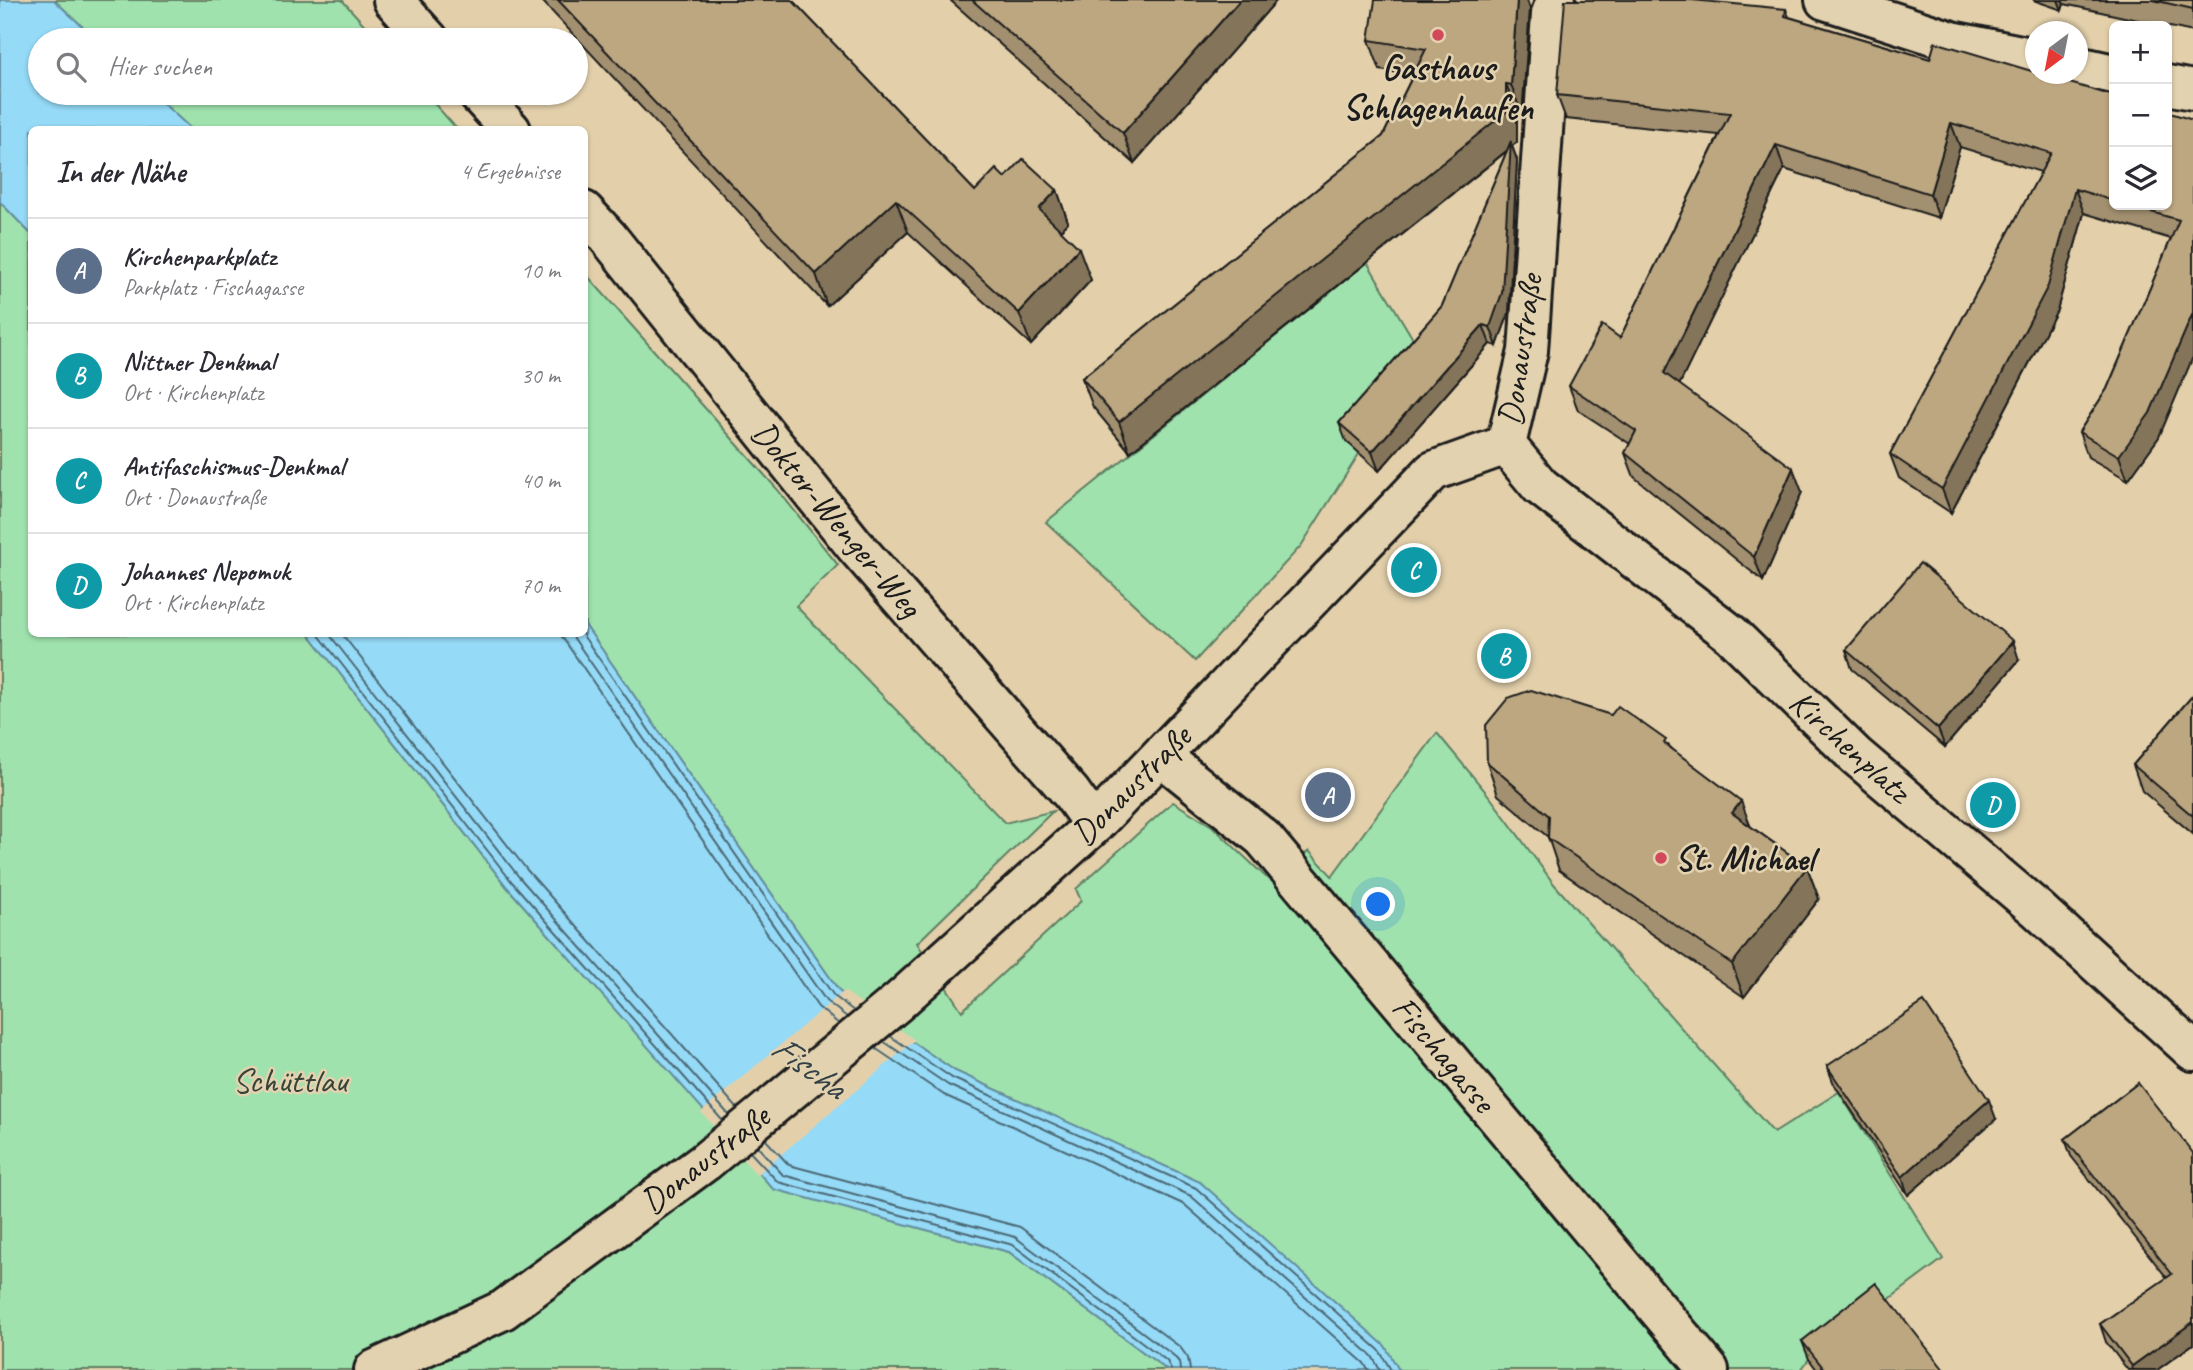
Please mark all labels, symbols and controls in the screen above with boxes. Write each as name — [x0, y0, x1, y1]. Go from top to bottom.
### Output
north arrow — [2025, 21, 2088, 84]
map controls — [2109, 21, 2172, 210]
button: + — [2109, 21, 2172, 84]
marker: Gasthaus Schlagenhaufen — [1430, 27, 1446, 43]
search box — [28, 28, 588, 105]
place label: Gasthaus Schlagenhaufen — [1343, 45, 1534, 130]
icon: search — [52, 48, 90, 86]
text: Hier suchen — [108, 50, 212, 83]
button: − — [2109, 84, 2172, 147]
button: layers — [2109, 147, 2172, 210]
text: In der Nähe — [56, 153, 185, 191]
text: 4 Ergebnisse — [460, 157, 560, 186]
text: Kirchenparkplatz — [123, 240, 276, 273]
text: A — [73, 256, 85, 285]
text: 10 m — [521, 256, 560, 285]
street label: Donaustraße — [1487, 269, 1553, 429]
text: Parkplatz · Fischagasse — [123, 273, 303, 302]
text: Nittner Denkmal — [123, 345, 275, 378]
text: B — [73, 361, 85, 390]
text: 30 m — [521, 361, 560, 390]
text: Ort · Kirchenplatz — [123, 378, 263, 407]
street label: Doktor-Wenger-Weg — [742, 411, 934, 628]
text: Antifaschismus-Denkmal — [123, 450, 344, 483]
text: C — [74, 466, 84, 495]
text: 40 m — [521, 466, 560, 495]
text: Ort · Donaustraße — [123, 483, 266, 512]
pin: C — [1391, 544, 1437, 596]
text: Johannes Nepomuk — [123, 555, 290, 588]
text: D — [72, 571, 86, 600]
text: 70 m — [521, 571, 560, 600]
text: Ort · Kirchenplatz — [123, 588, 263, 617]
pin: B — [1481, 630, 1527, 682]
street label: Kirchenplatz — [1780, 680, 1922, 814]
street label: Donaustraße — [1061, 713, 1203, 855]
pin: A — [1305, 769, 1351, 821]
pin: D — [1970, 779, 2016, 831]
place label: St. Michael — [1675, 836, 1821, 881]
marker: St. Michael — [1653, 850, 1669, 866]
your location — [1361, 887, 1395, 921]
street label: Fischagasse — [1382, 986, 1508, 1124]
water label: Fischa — [762, 1023, 858, 1111]
park label: Schüttlau — [233, 1058, 350, 1103]
street label: Donaustraße — [631, 1093, 781, 1224]

